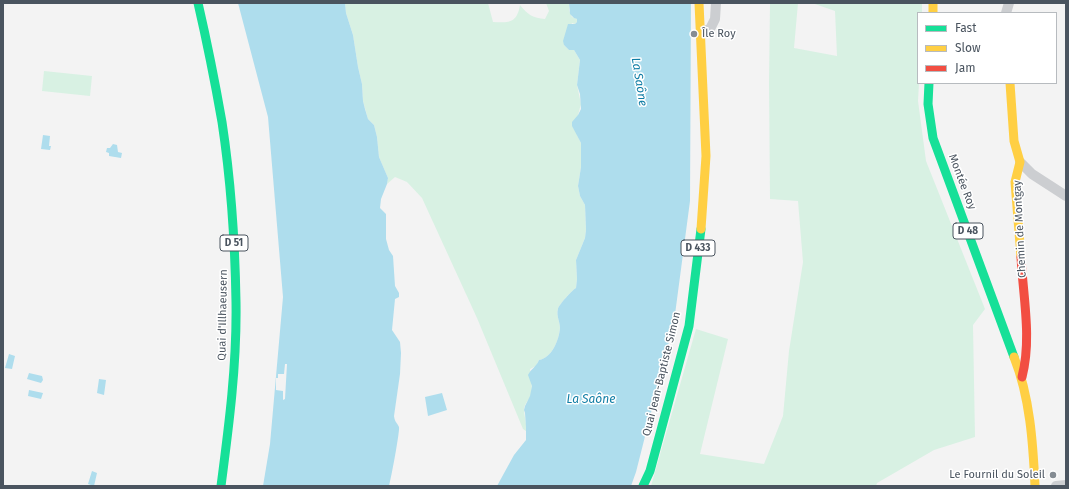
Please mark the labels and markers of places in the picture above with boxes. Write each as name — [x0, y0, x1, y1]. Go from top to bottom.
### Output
place label: Île Roy — [702, 27, 736, 41]
marker: Île Roy — [689, 29, 699, 39]
place label: Le Fournil du Soleil — [949, 468, 1045, 482]
marker: Le Fournil du Soleil — [1048, 470, 1058, 480]

